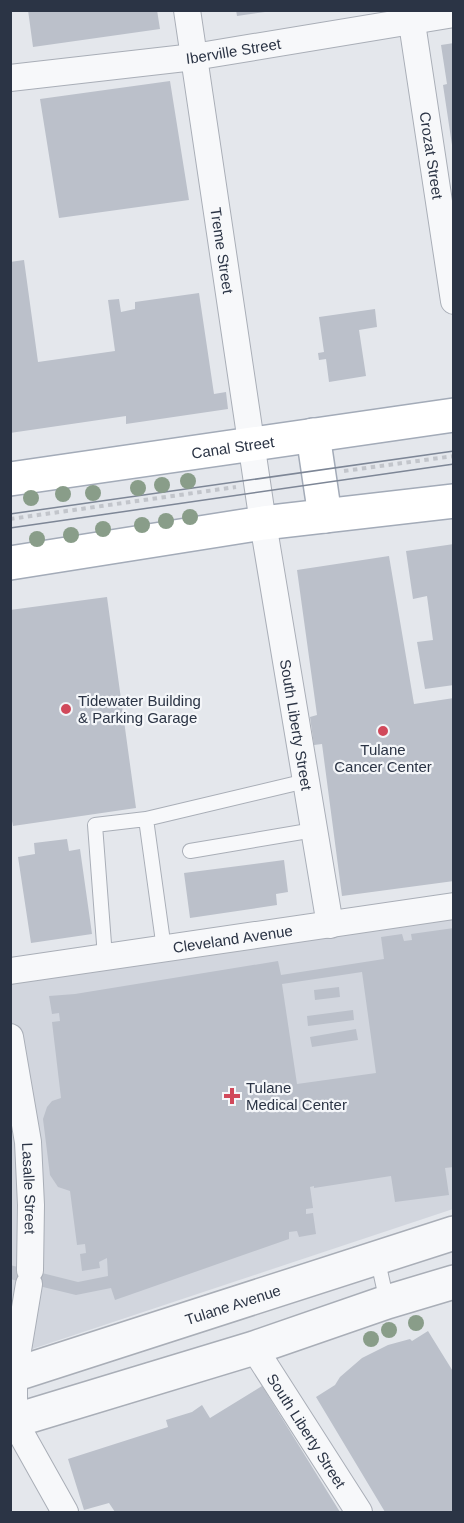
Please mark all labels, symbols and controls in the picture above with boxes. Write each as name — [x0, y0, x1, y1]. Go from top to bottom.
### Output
street label: Iberville Street — [185, 34, 283, 66]
street label: Crozat Street — [417, 110, 447, 201]
street label: Treme Street — [208, 206, 238, 295]
street label: Canal Street — [190, 432, 276, 461]
street label: South Liberty Street — [277, 658, 316, 792]
place label: Tidewater Building & Parking Garage — [78, 692, 201, 726]
marker: Tidewater Building & Parking Garage — [59, 702, 73, 716]
marker: Tulane Cancer Center — [376, 724, 390, 738]
place label: Tulane Cancer Center — [334, 741, 432, 775]
street label: Cleveland Avenue — [172, 921, 294, 956]
place label: Tulane Medical Center — [246, 1079, 347, 1113]
marker: Tulane Medical Center — [223, 1087, 241, 1105]
street label: Lasalle Street — [20, 1142, 40, 1235]
street label: Tulane Avenue — [183, 1281, 283, 1328]
street label: South Liberty Street — [264, 1370, 350, 1492]

